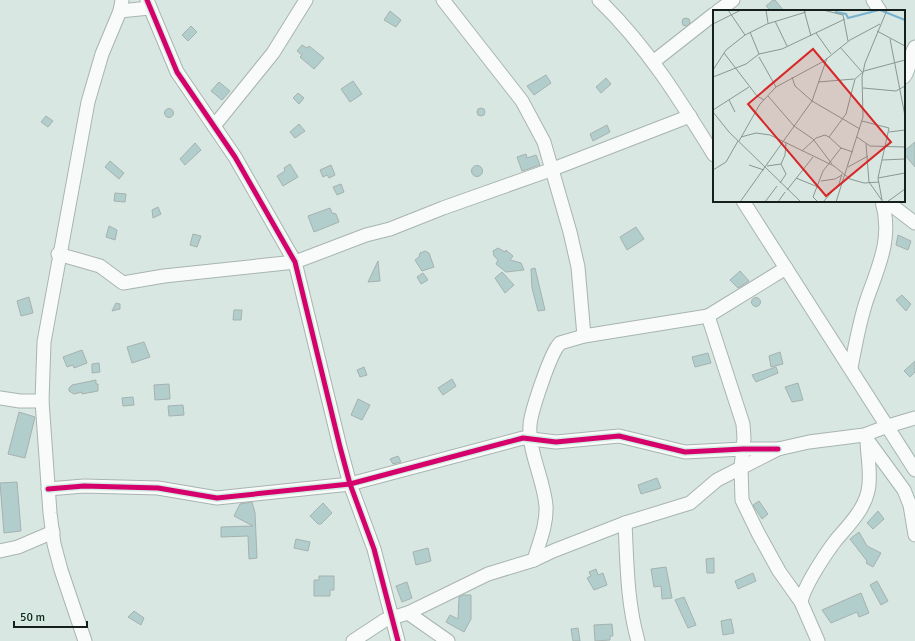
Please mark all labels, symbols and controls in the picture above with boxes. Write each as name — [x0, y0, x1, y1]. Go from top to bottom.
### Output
inset map — [713, 10, 905, 202]
scale bar — [14, 603, 87, 629]
text: 50 m — [20, 610, 45, 625]

